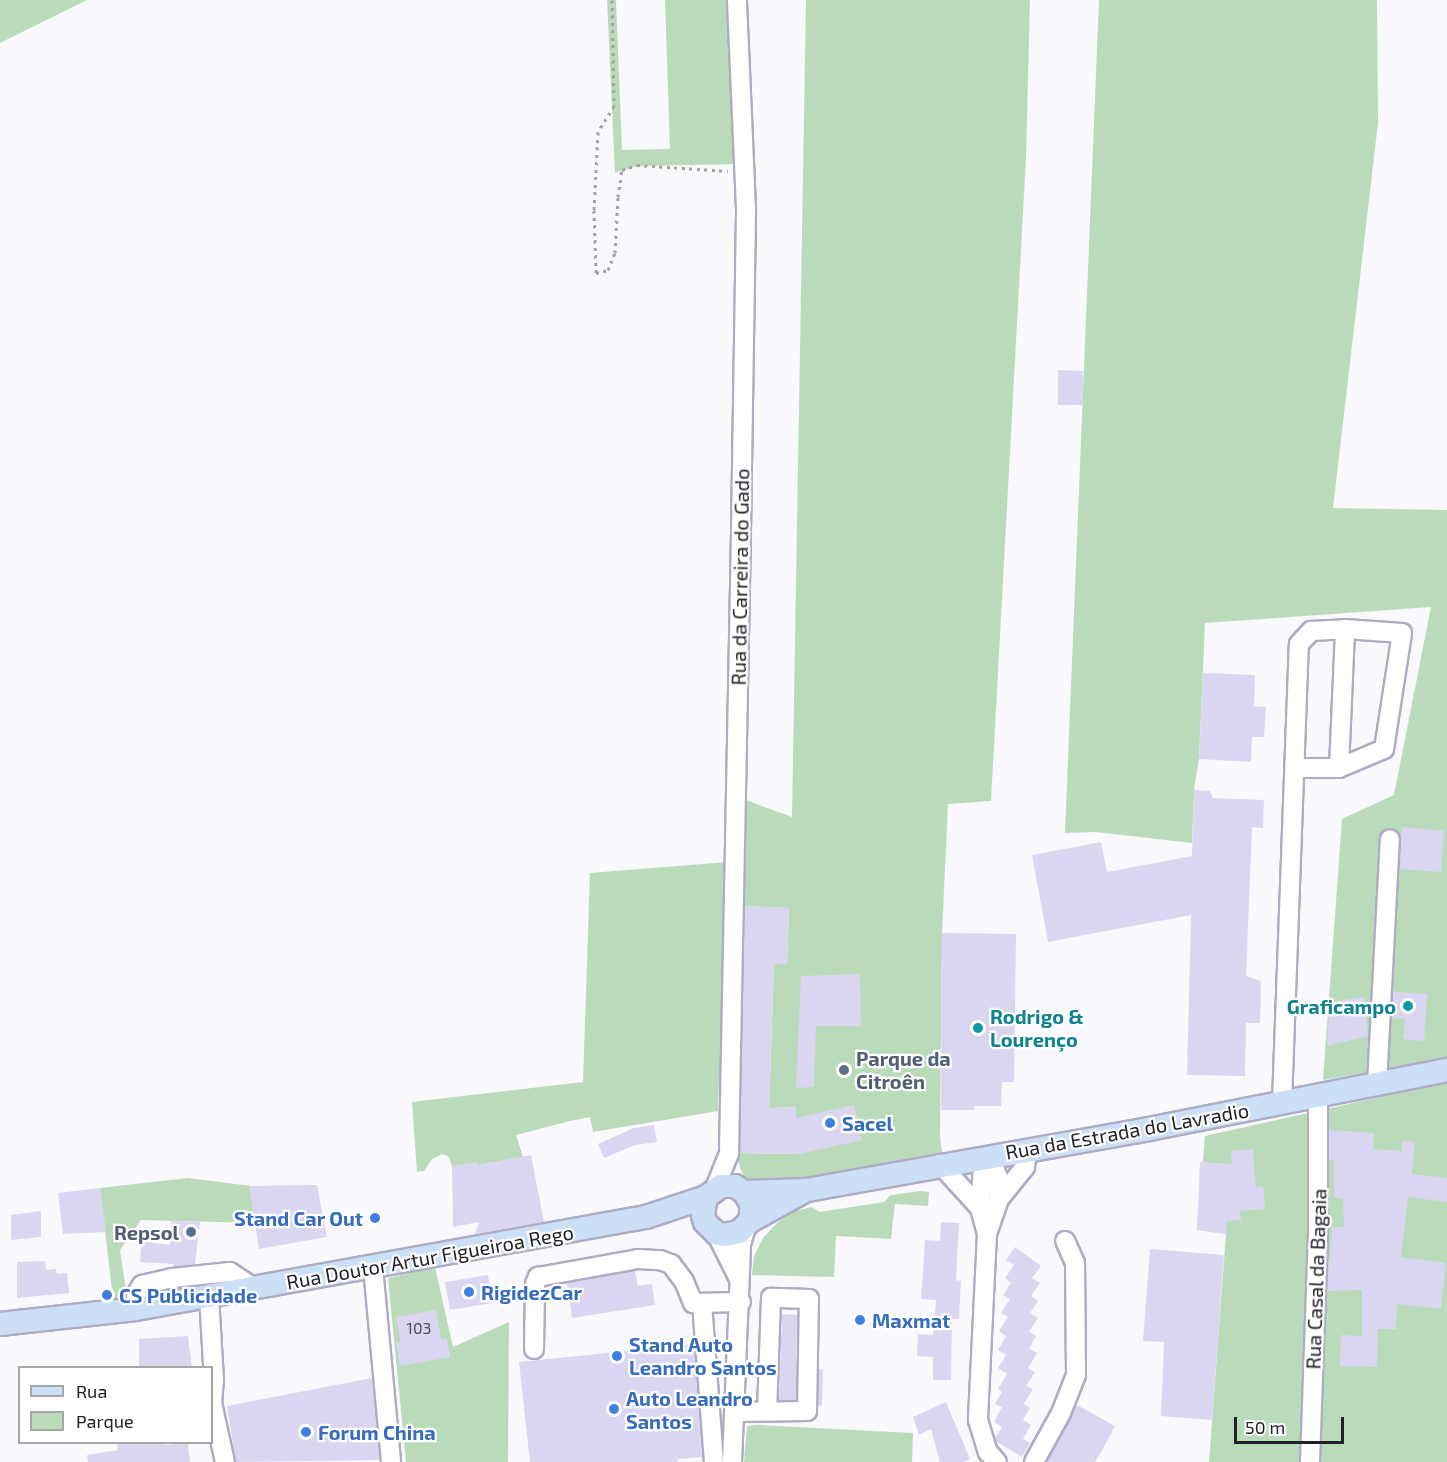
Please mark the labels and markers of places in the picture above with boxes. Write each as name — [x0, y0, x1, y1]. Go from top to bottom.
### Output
place label: Graficampo — [1287, 994, 1396, 1018]
marker: Graficampo — [1401, 999, 1415, 1013]
place label: Rodrigo & Lourenço — [990, 1005, 1084, 1052]
marker: Rodrigo & Lourenço — [971, 1021, 985, 1035]
place label: Parque da Citroên — [856, 1046, 951, 1093]
marker: Parque da Citroên — [837, 1063, 851, 1077]
place label: Sacel — [842, 1111, 893, 1135]
marker: Sacel — [823, 1116, 837, 1130]
place label: Stand Car Out — [234, 1206, 363, 1230]
marker: Stand Car Out — [368, 1211, 382, 1225]
place label: Repsol — [114, 1220, 179, 1244]
marker: Repsol — [184, 1225, 198, 1239]
place label: RigidezCar — [481, 1280, 582, 1304]
place label: CS Publicidade — [119, 1283, 257, 1307]
marker: RigidezCar — [462, 1285, 476, 1299]
marker: CS Publicidade — [100, 1288, 114, 1302]
place label: Maxmat — [872, 1308, 950, 1332]
marker: Maxmat — [853, 1313, 867, 1327]
place label: Stand Auto Leandro Santos — [629, 1332, 777, 1379]
marker: Stand Auto Leandro Santos — [610, 1349, 624, 1363]
place label: Auto Leandro Santos — [626, 1386, 753, 1433]
marker: Auto Leandro Santos — [607, 1402, 621, 1416]
place label: Forum China — [318, 1420, 436, 1444]
marker: Forum China — [299, 1425, 313, 1439]

